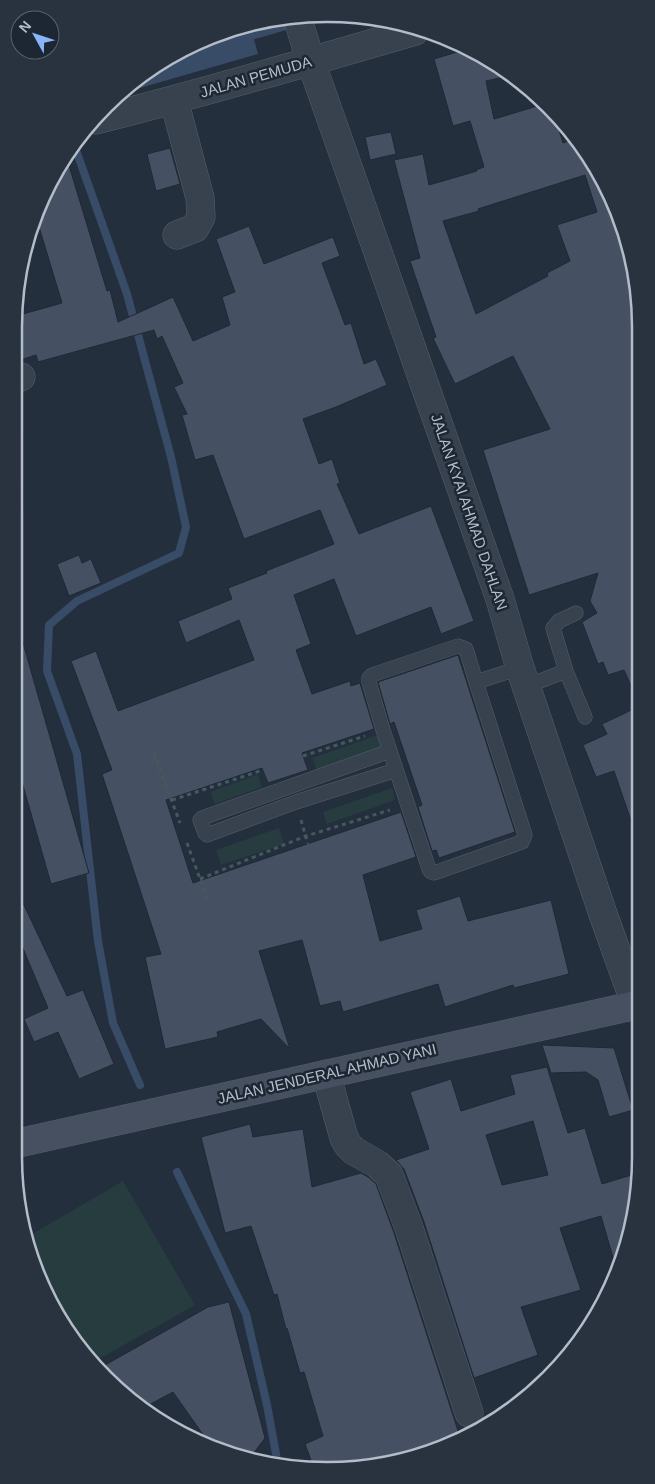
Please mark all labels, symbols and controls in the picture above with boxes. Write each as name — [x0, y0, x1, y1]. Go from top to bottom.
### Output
north arrow — [10, 10, 60, 60]
text: N — [16, 18, 34, 36]
street label: JALAN PEMUDA — [198, 52, 313, 101]
street label: JALAN KYAI AHMAD DAHLAN — [428, 411, 511, 612]
street label: JALAN JENDERAL AHMAD YANI — [216, 1040, 438, 1107]

